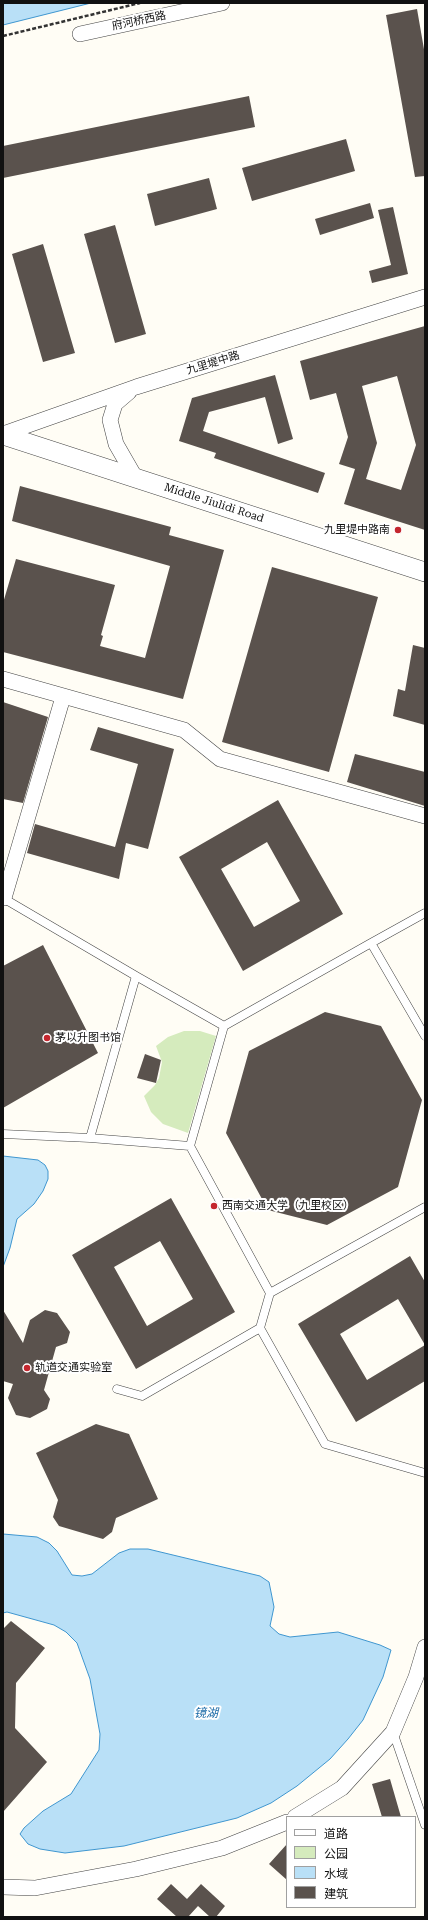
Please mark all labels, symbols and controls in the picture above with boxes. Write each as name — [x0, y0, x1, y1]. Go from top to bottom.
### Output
street label: 府河桥西路 — [111, 9, 167, 33]
street label: 九里堤中路 — [185, 349, 241, 377]
street label: Middle Jiulidi Road — [162, 481, 266, 525]
place label: 九里堤中路南 — [324, 523, 390, 537]
marker: 九里堤中路南 — [393, 525, 403, 535]
place label: 茅以升图书馆 — [55, 1031, 121, 1045]
marker: 茅以升图书馆 — [42, 1033, 52, 1043]
place label: 西南交通大学（九里校区） — [222, 1199, 354, 1213]
marker: 西南交通大学（九里校区） — [209, 1201, 219, 1211]
place label: 轨道交通实验室 — [35, 1361, 112, 1375]
marker: 轨道交通实验室 — [22, 1363, 32, 1373]
water label: 镜湖 — [194, 1706, 218, 1720]
legend — [286, 1816, 416, 1908]
text: 道路 — [324, 1827, 348, 1841]
text: 公园 — [324, 1847, 348, 1861]
text: 水域 — [324, 1867, 348, 1881]
text: 建筑 — [324, 1887, 348, 1901]

